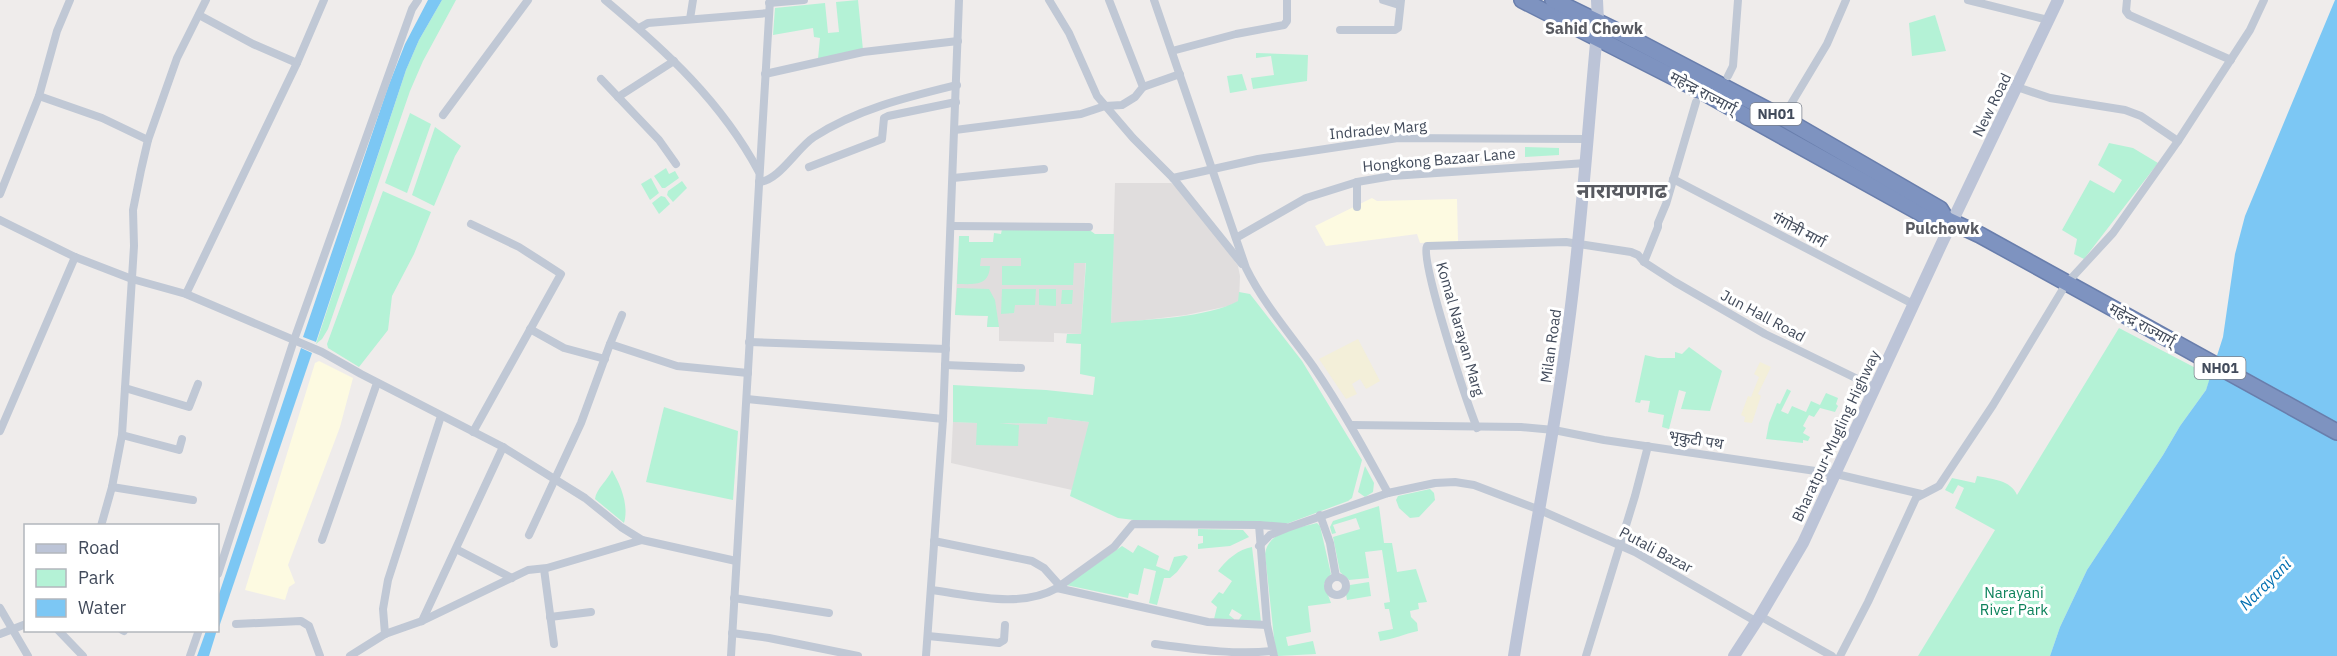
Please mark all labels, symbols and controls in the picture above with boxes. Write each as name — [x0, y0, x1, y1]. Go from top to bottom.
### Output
district label: Sahid Chowk — [1545, 18, 1644, 38]
street label: महेन्द्र राज्मार्ग् — [1666, 67, 1742, 120]
street label: New Road — [1968, 70, 2015, 140]
road number: NH01 — [1750, 103, 1802, 125]
street label: Indradev Marg — [1328, 116, 1428, 143]
street label: Hongkong Bazaar Lane — [1362, 143, 1516, 176]
district label: नारायणगढ — [1577, 176, 1668, 204]
street label: गंगोत्री मार्ग — [1769, 208, 1830, 252]
district label: Pulchowk — [1905, 218, 1980, 238]
street label: Komal Narayan Marg — [1432, 259, 1489, 398]
street label: Jun Hall Road — [1718, 285, 1809, 346]
street label: महेन्द्र राज्मार्ग् — [2105, 299, 2181, 352]
street label: Milan Road — [1536, 308, 1565, 384]
street label: Bharatpur-Mugling Highway — [1787, 346, 1884, 525]
road number: NH01 — [2194, 357, 2246, 379]
street label: भृकुटी पथ — [1667, 426, 1725, 454]
street label: Putali Bazar — [1616, 522, 1697, 577]
legend — [24, 524, 219, 632]
text: Road — [78, 536, 119, 559]
water label: Narayani — [2235, 553, 2296, 614]
text: Park — [78, 566, 115, 589]
park label: Narayani River Park — [1980, 583, 2048, 619]
text: Water — [78, 596, 127, 619]

